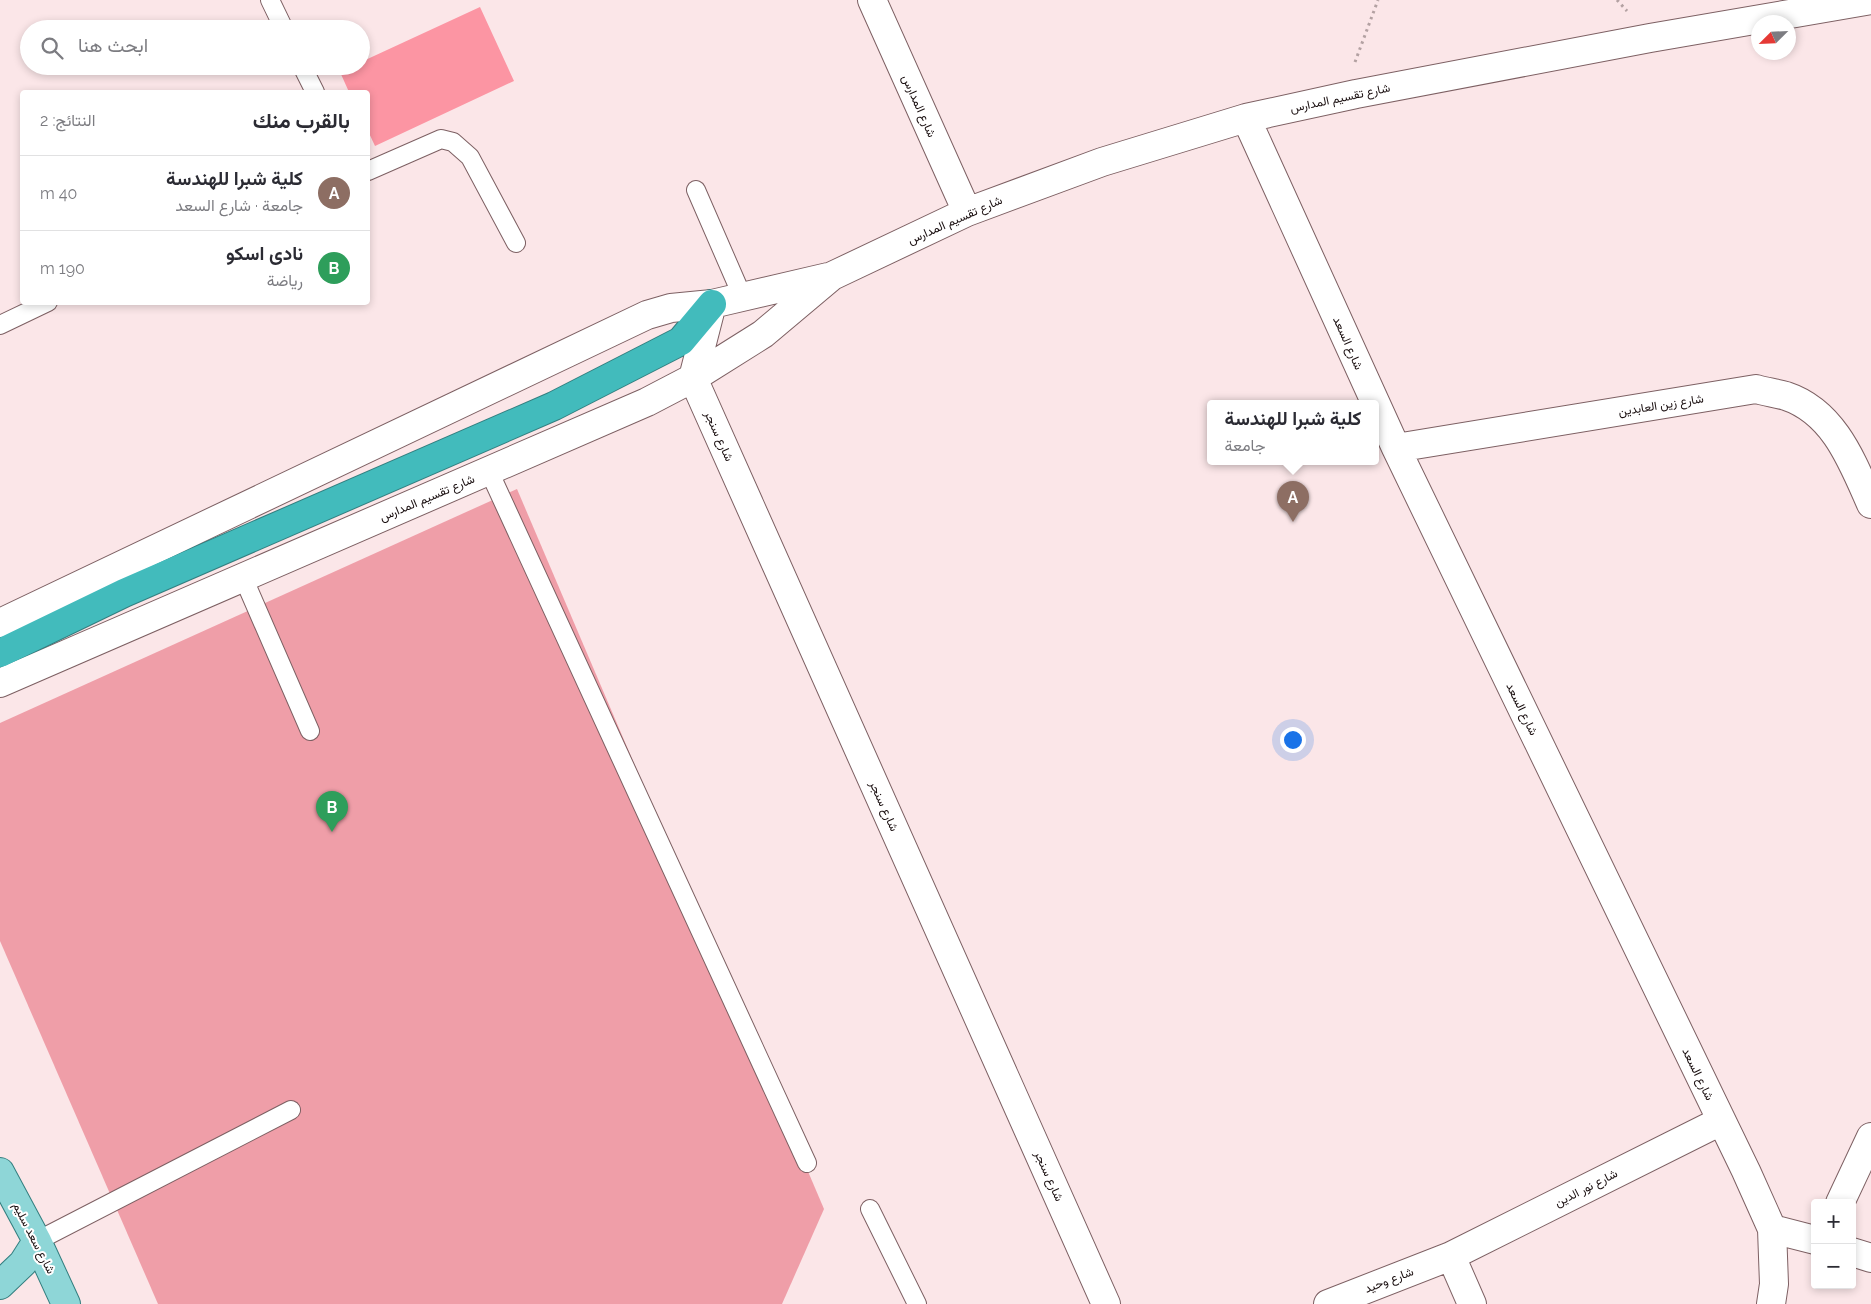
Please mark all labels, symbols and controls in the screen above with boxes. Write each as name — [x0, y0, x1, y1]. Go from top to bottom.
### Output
north arrow — [1751, 15, 1796, 60]
search box — [20, 20, 370, 75]
icon: search — [38, 34, 66, 62]
text: ابحث هنا — [78, 34, 148, 56]
street label: شارع المدارس — [897, 73, 939, 140]
street label: شارع تقسيم المدارس — [1289, 81, 1392, 117]
text: بالقرب منك — [253, 108, 350, 133]
text: النتائج: 2 — [40, 111, 95, 130]
text: كلية شبرا للهندسة — [166, 167, 303, 189]
text: 40 m — [40, 184, 77, 203]
text: A — [329, 184, 339, 203]
street label: شارع تقسيم المدارس — [906, 193, 1005, 249]
text: جامعة · شارع السعد — [175, 196, 303, 215]
text: نادى اسكو — [226, 242, 303, 264]
text: 190 m — [40, 259, 85, 278]
text: B — [329, 259, 339, 278]
text: رياضة — [267, 271, 303, 290]
street label: شارع السعد — [1328, 314, 1366, 373]
street label: شارع زين العابدين — [1617, 391, 1705, 421]
popup — [1207, 400, 1379, 465]
text: كلية شبرا للهندسة — [1225, 407, 1361, 429]
street label: شارع سنجر — [699, 408, 736, 464]
text: جامعة — [1225, 436, 1265, 455]
street label: شارع تقسيم المدارس — [377, 472, 477, 526]
pin: A — [1277, 481, 1309, 522]
street label: شارع السعد — [1501, 680, 1541, 738]
your location — [1280, 727, 1306, 753]
street label: شارع سنجر — [864, 778, 901, 834]
pin: B — [316, 791, 348, 832]
street label: شارع السعد — [1677, 1045, 1717, 1103]
street label: شارع سنجر — [1029, 1148, 1066, 1204]
street label: شارع نور الدين — [1552, 1166, 1621, 1212]
map controls — [1811, 1199, 1856, 1289]
button: + — [1811, 1199, 1856, 1244]
street label: شارع سعد سليم — [8, 1200, 58, 1277]
button: − — [1811, 1244, 1856, 1289]
street label: شارع وحيد — [1363, 1264, 1416, 1298]

